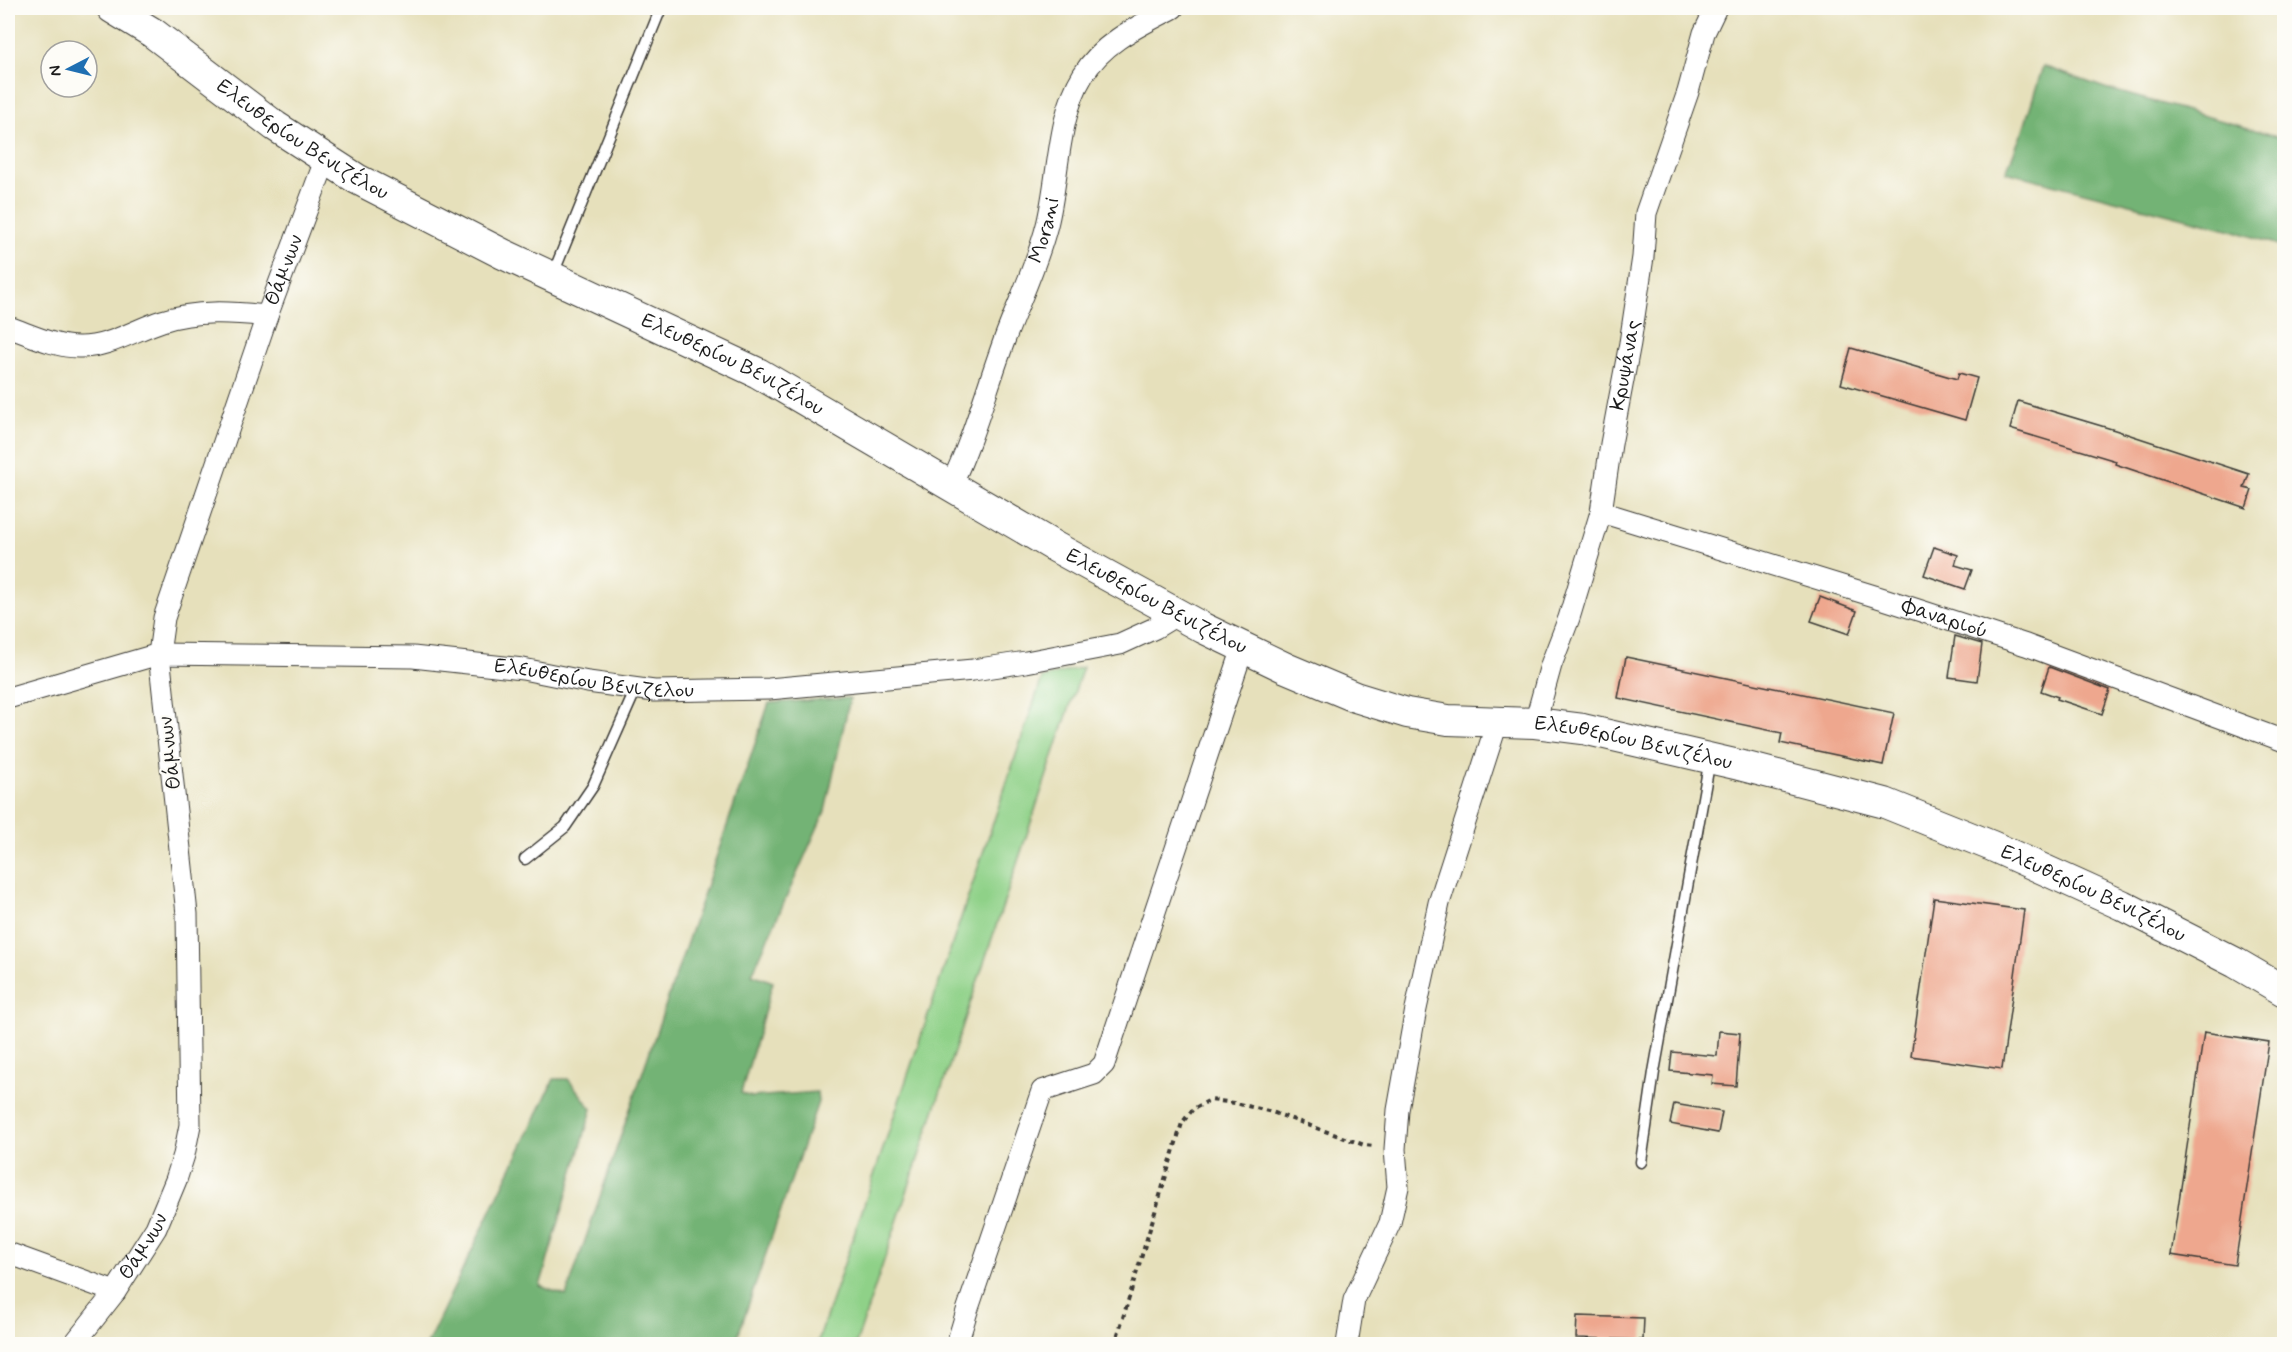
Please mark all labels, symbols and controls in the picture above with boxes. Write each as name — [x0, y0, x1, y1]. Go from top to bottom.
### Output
north arrow — [39, 39, 99, 99]
text: N — [45, 64, 67, 77]
street label: Ελευθερίου Βενιζέλου — [211, 72, 393, 207]
street label: Morani — [1022, 195, 1066, 267]
street label: Θάμνων — [258, 231, 310, 310]
street label: Ελευθερίου Βενιζέλου — [637, 306, 829, 423]
street label: Κρυψάνας — [1604, 318, 1647, 413]
street label: Ελευθερίου Βενιζέλου — [1061, 542, 1252, 661]
street label: Φαναριού — [1897, 591, 1991, 646]
street label: Ελευθερίου Βενιζελου — [493, 652, 694, 705]
street label: Ελευθερίου Βενιζέλου — [1533, 709, 1735, 777]
street label: Θάμνων — [152, 715, 188, 791]
street label: Ελευθερίου Βενιζέλου — [1996, 838, 2191, 949]
street label: Θάμνων — [112, 1209, 175, 1285]

